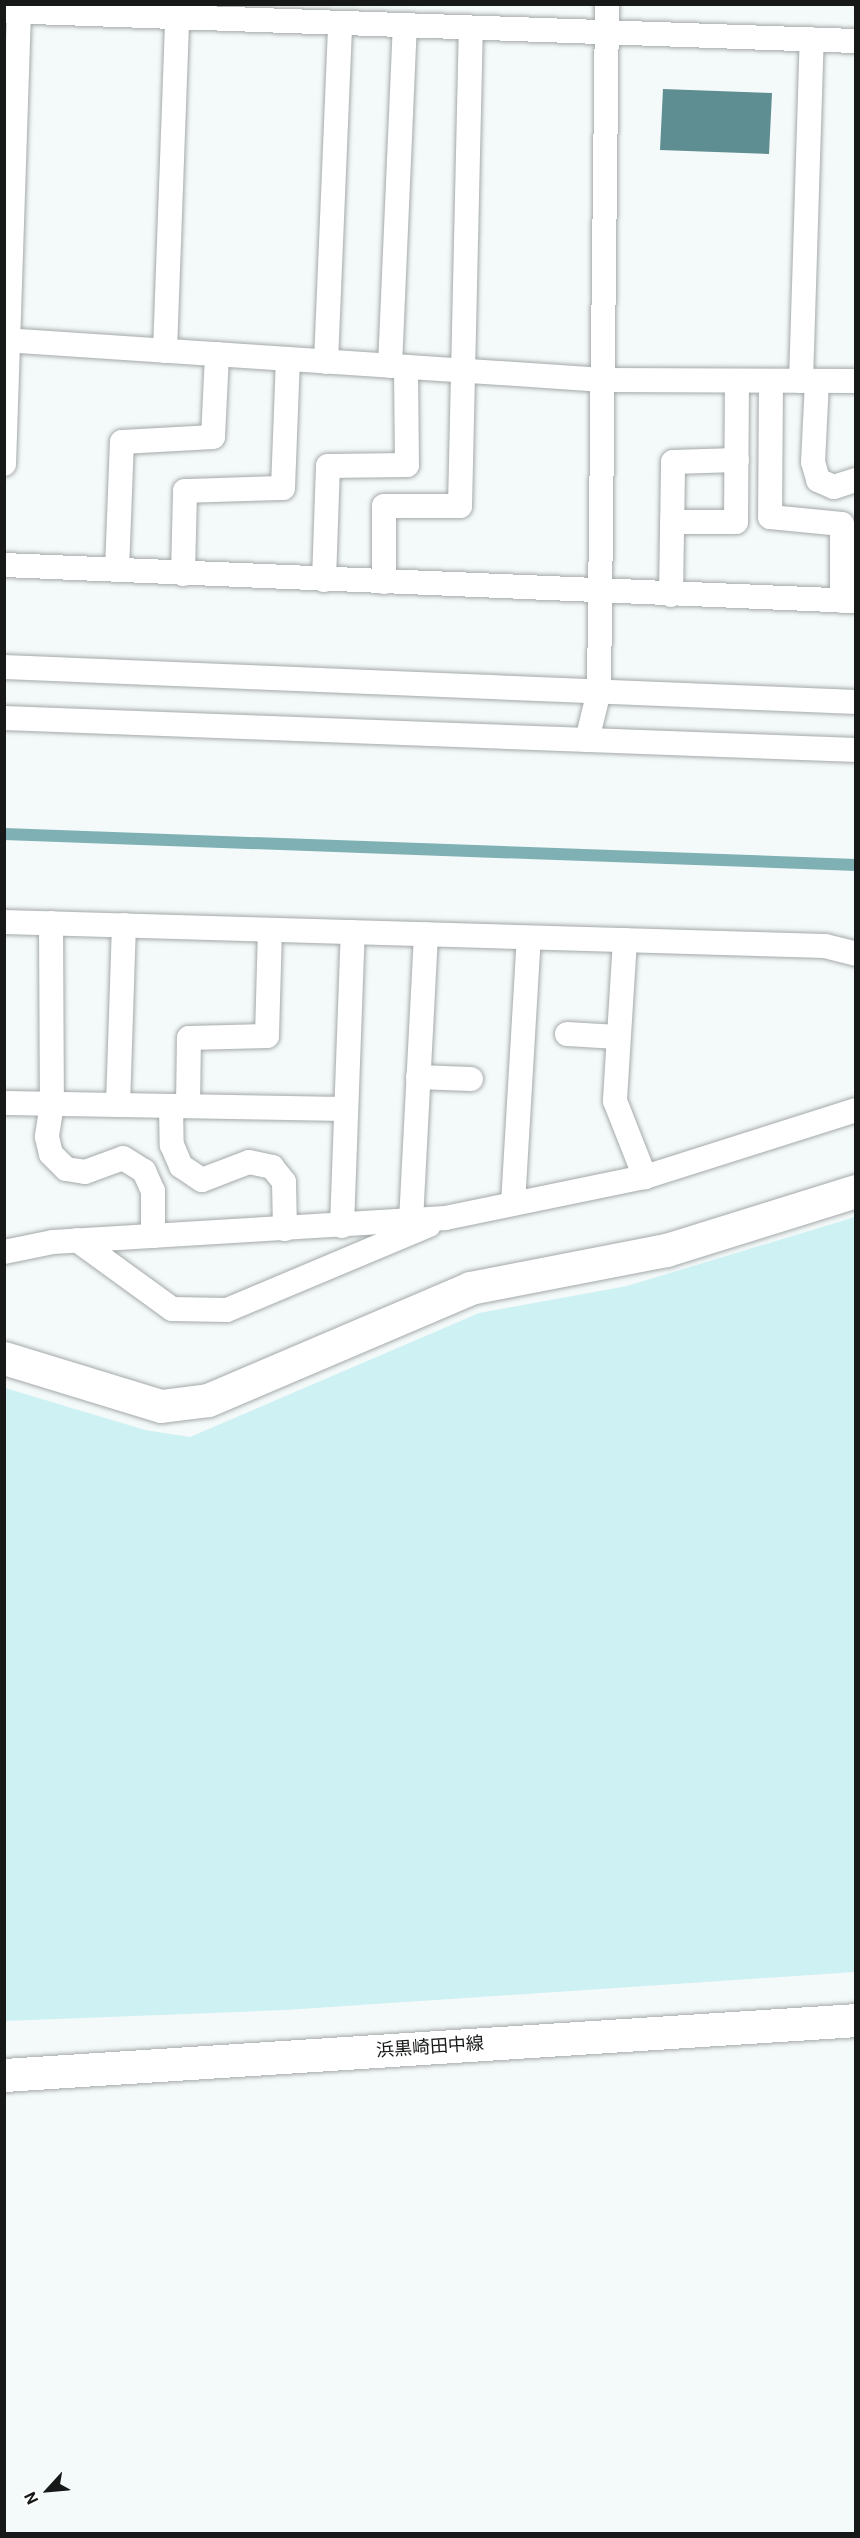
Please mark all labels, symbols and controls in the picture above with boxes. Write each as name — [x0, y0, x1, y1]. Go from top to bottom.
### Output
street label: 浜黒崎田中線 — [375, 2032, 485, 2062]
north arrow — [18, 2460, 78, 2520]
text: N — [20, 2489, 42, 2507]

